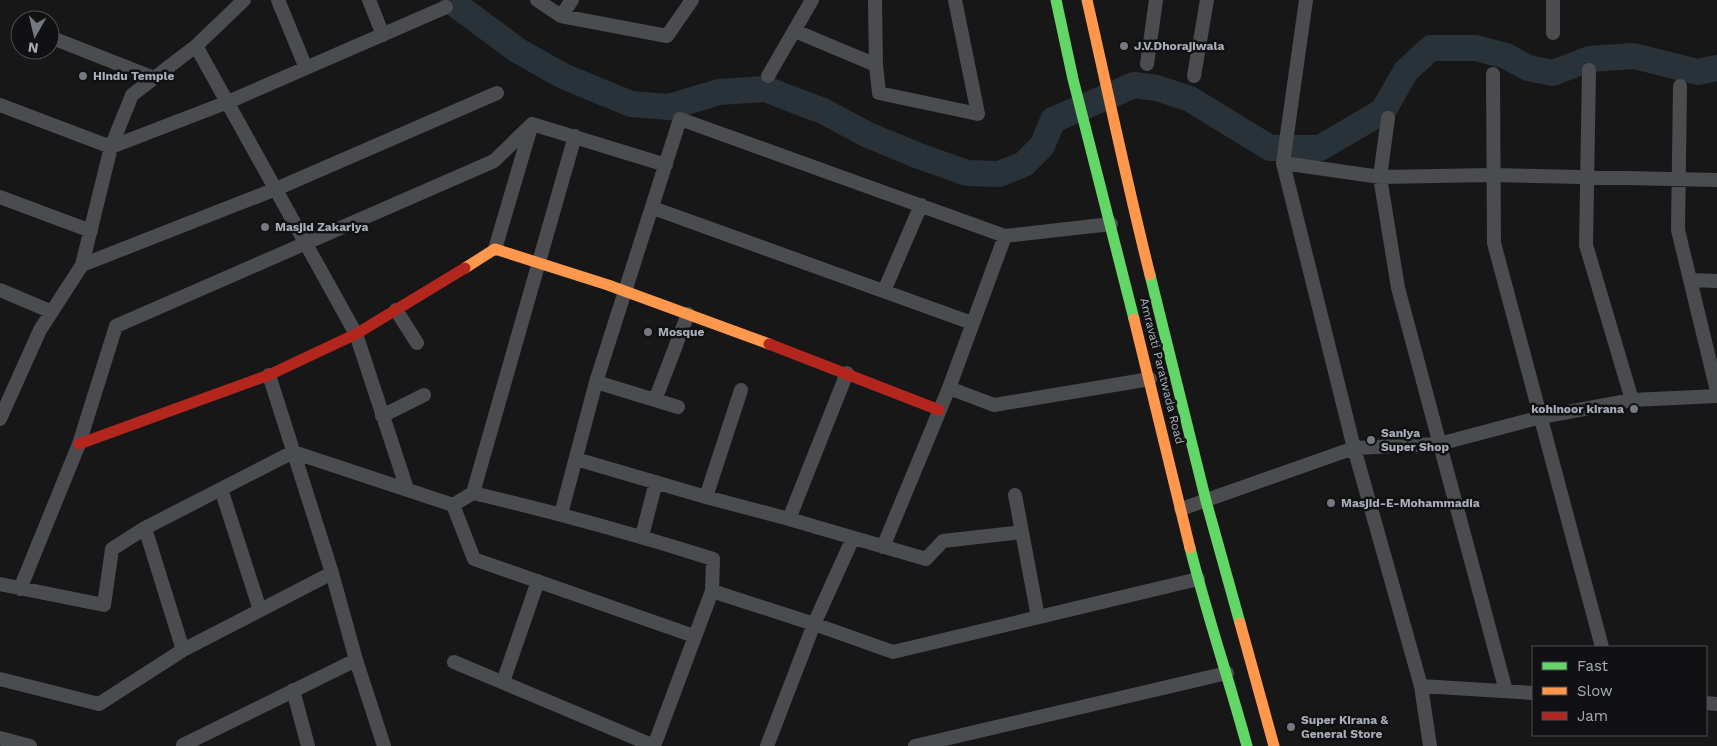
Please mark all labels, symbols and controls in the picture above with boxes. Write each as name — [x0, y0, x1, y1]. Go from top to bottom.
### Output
north arrow — [10, 10, 60, 60]
text: N — [27, 39, 39, 57]
place label: J.V.Dhorajiwala — [1134, 39, 1224, 53]
marker: J.V.Dhorajiwala — [1118, 40, 1130, 52]
place label: Hindu Temple — [93, 69, 174, 83]
marker: Hindu Temple — [77, 70, 89, 82]
place label: Masjid Zakariya — [275, 220, 368, 234]
marker: Masjid Zakariya — [259, 221, 271, 233]
street label: Amravati Paratwada Road — [1137, 296, 1187, 446]
place label: Mosque — [658, 325, 704, 339]
marker: Mosque — [642, 326, 654, 338]
place label: kohinoor kirana — [1531, 402, 1624, 416]
marker: kohinoor kirana — [1628, 403, 1640, 415]
place label: Saniya Super Shop — [1381, 426, 1449, 454]
marker: Saniya Super Shop — [1365, 434, 1377, 446]
place label: Masjid-E-Mohammadia — [1341, 496, 1480, 510]
marker: Masjid-E-Mohammadia — [1325, 497, 1337, 509]
legend — [1532, 646, 1707, 736]
text: Fast — [1577, 657, 1609, 675]
text: Slow — [1577, 682, 1613, 700]
text: Jam — [1577, 707, 1608, 725]
place label: Super Kirana & General Store — [1301, 713, 1389, 741]
marker: Super Kirana & General Store — [1285, 721, 1297, 733]

